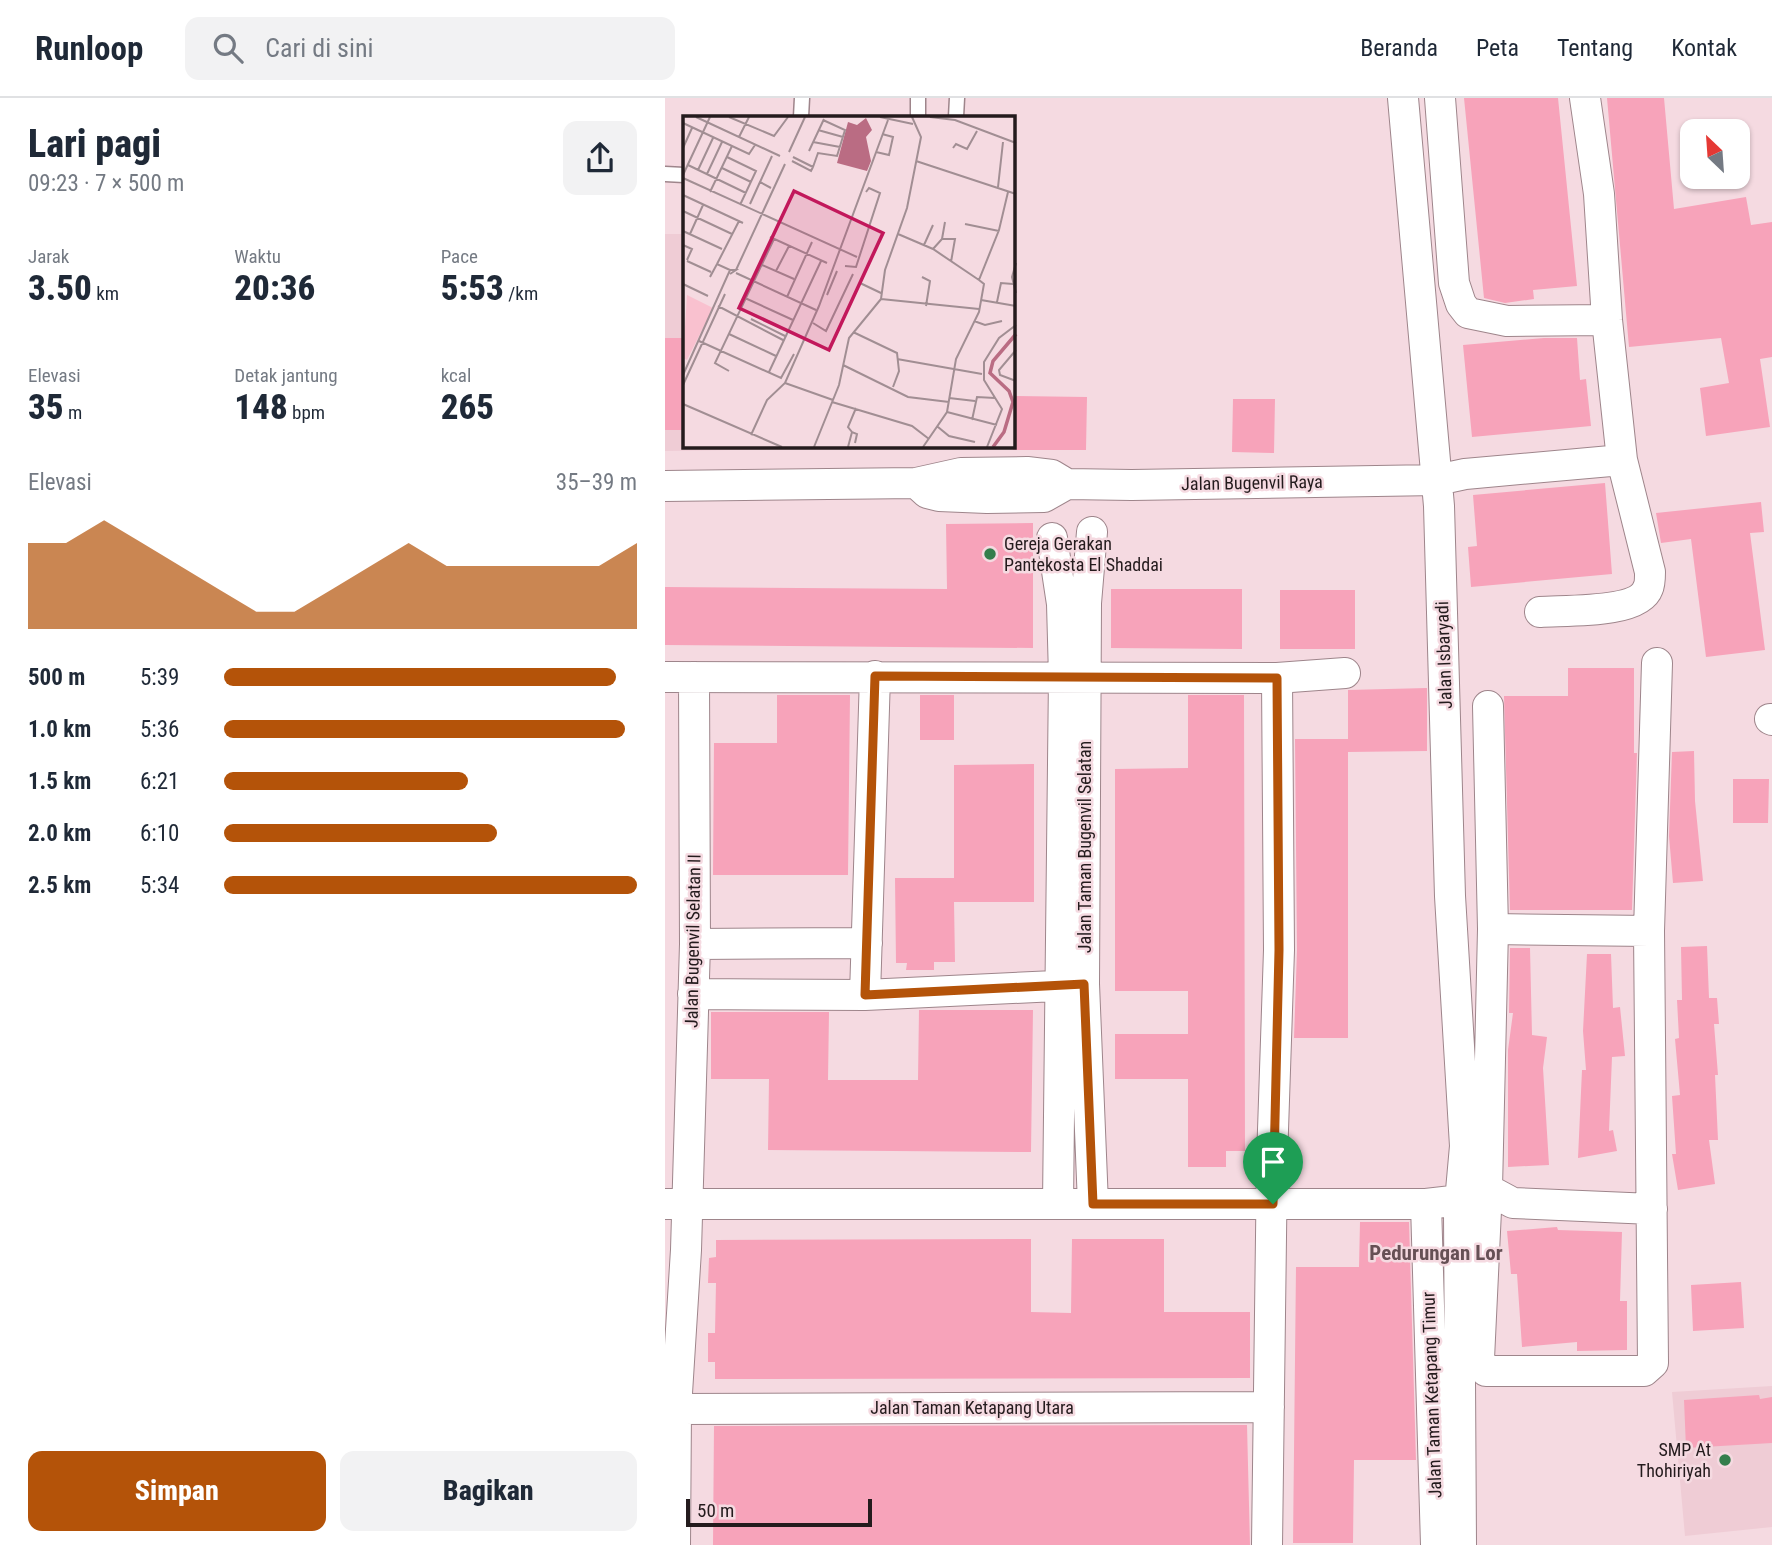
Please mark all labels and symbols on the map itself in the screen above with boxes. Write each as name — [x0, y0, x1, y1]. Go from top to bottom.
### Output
inset map — [683, 116, 1015, 448]
north arrow — [1680, 119, 1750, 189]
street label: Jalan Bugenvil Raya — [1181, 471, 1323, 494]
place label: Gereja Gerakan Pantekosta El Shaddai — [1004, 533, 1163, 575]
marker: Gereja Gerakan Pantekosta El Shaddai — [982, 546, 998, 562]
street label: Jalan Isbaryadi — [1431, 601, 1456, 709]
street label: Jalan Taman Bugenvil Selatan — [1074, 741, 1095, 953]
street label: Jalan Bugenvil Selatan II — [680, 854, 705, 1028]
pin — [1243, 1132, 1303, 1204]
district label: Pedurungan Lor — [1369, 1241, 1503, 1265]
street label: Jalan Taman Ketapang Timur — [1417, 1291, 1446, 1499]
street label: Jalan Taman Ketapang Utara — [870, 1397, 1074, 1418]
place label: SMP At Thohiriyah — [1637, 1439, 1711, 1481]
marker: SMP At Thohiriyah — [1717, 1452, 1733, 1468]
scale bar — [686, 1496, 871, 1528]

